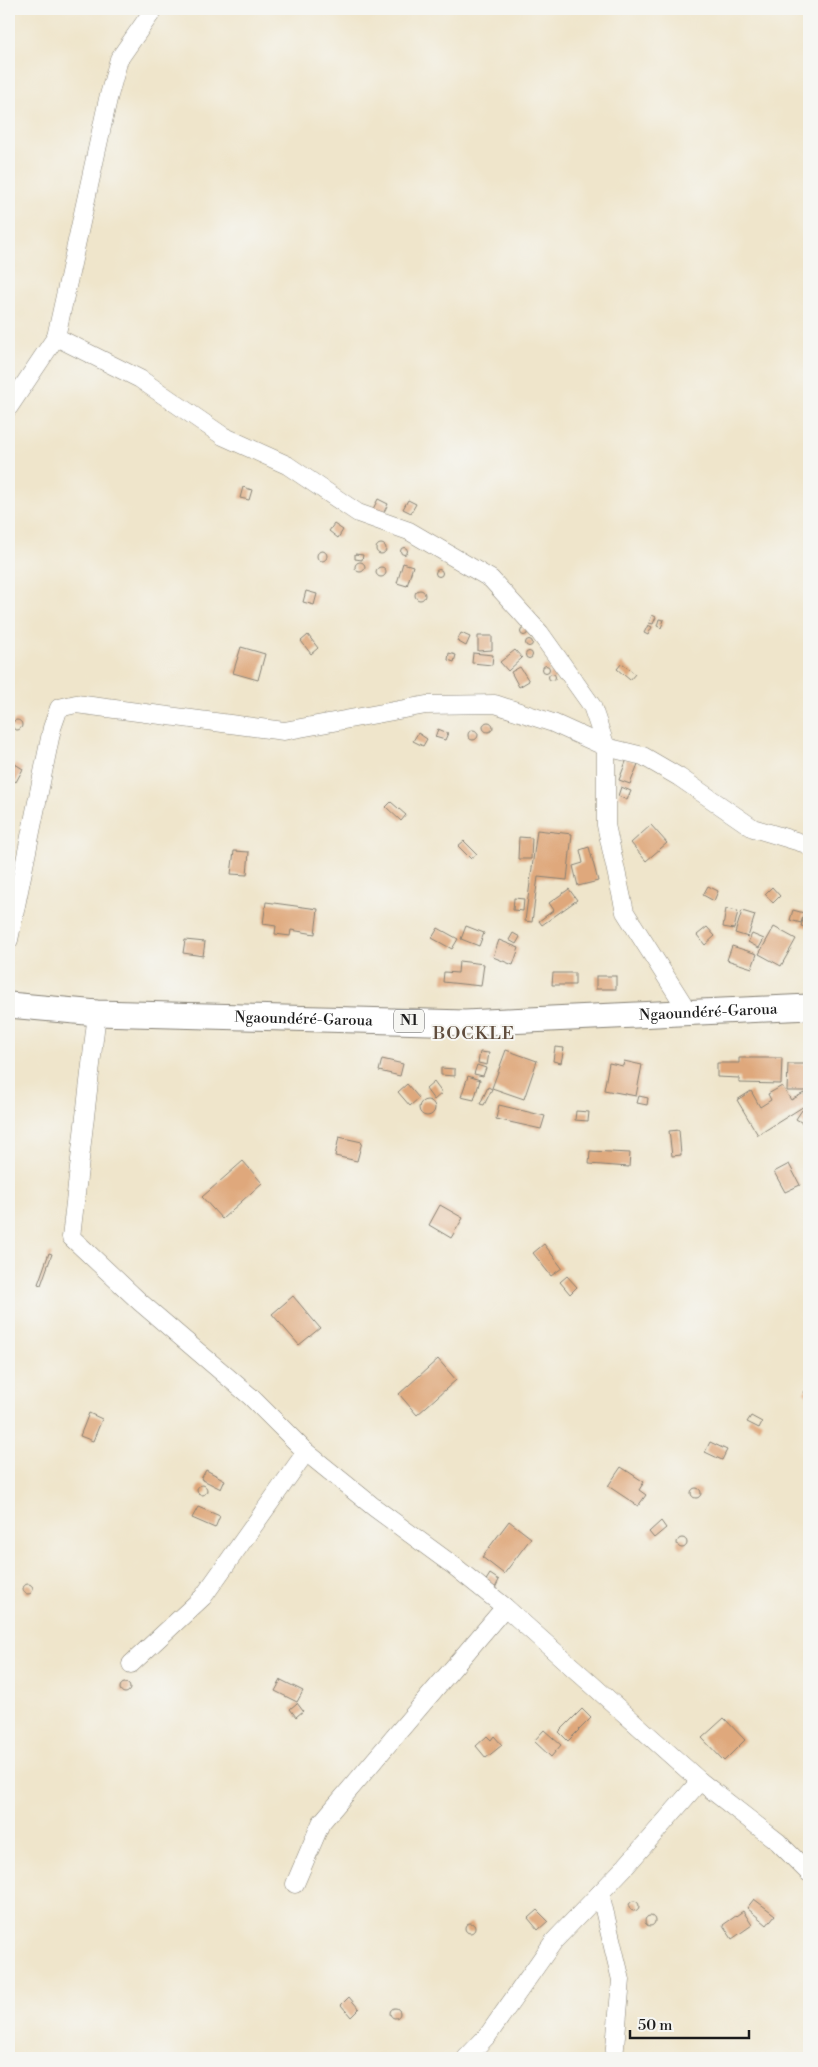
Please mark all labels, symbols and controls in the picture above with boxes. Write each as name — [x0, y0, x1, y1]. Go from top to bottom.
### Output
street label: Ngaoundéré-Garoua — [639, 999, 778, 1024]
street label: Ngaoundéré-Garoua — [234, 1007, 373, 1030]
road number: N1 — [394, 1009, 424, 1032]
district label: BOCKLE — [432, 1022, 515, 1045]
scale bar — [630, 2007, 749, 2039]
text: 50 m — [638, 2016, 672, 2035]

